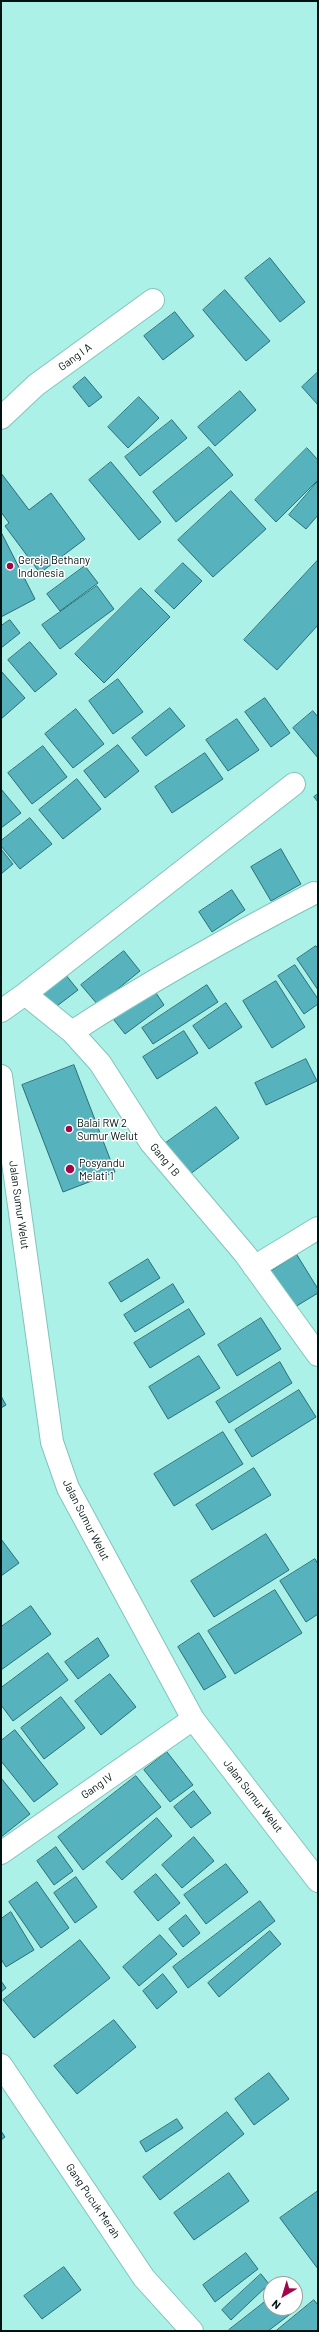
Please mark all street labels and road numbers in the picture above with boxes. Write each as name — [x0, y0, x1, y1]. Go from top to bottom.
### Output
street label: Gang I A — [56, 340, 94, 374]
street label: Gang 1 B — [147, 1141, 183, 1179]
street label: Jalan Sumur Welut — [6, 1160, 32, 1250]
street label: Jalan Sumur Welut — [60, 1477, 112, 1563]
street label: Jalan Sumur Welut — [220, 1757, 286, 1835]
street label: Gang IV — [79, 1770, 115, 1802]
street label: Gang Pucuk Merah — [63, 2161, 123, 2241]

